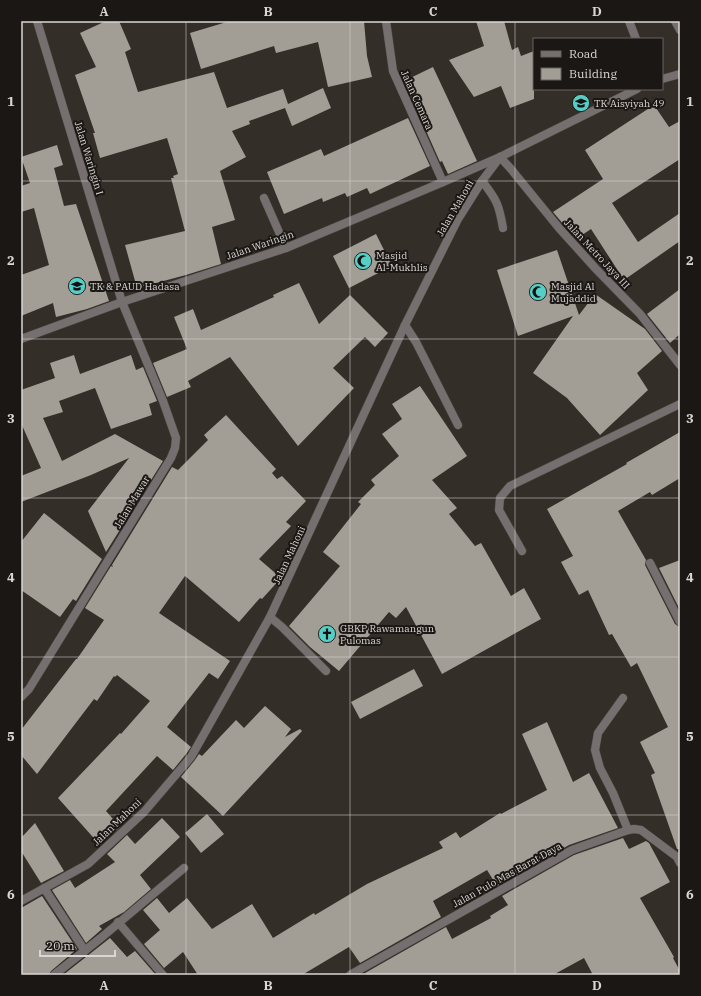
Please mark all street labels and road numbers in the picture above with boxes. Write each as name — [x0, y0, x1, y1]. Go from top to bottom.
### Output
street label: Jalan Cemara — [398, 68, 436, 132]
street label: Jalan Waringin I — [72, 120, 106, 196]
street label: Jalan Mahoni — [434, 178, 476, 238]
street label: Jalan Metro Jaya III — [561, 217, 633, 291]
street label: Jalan Waringin — [224, 227, 296, 263]
street label: Jalan Mawar — [111, 473, 153, 531]
street label: Jalan Mahoni — [270, 524, 308, 586]
street label: Jalan Mahoni — [90, 796, 144, 848]
street label: Jalan Pulo Mas Barat Daya — [450, 839, 564, 910]

